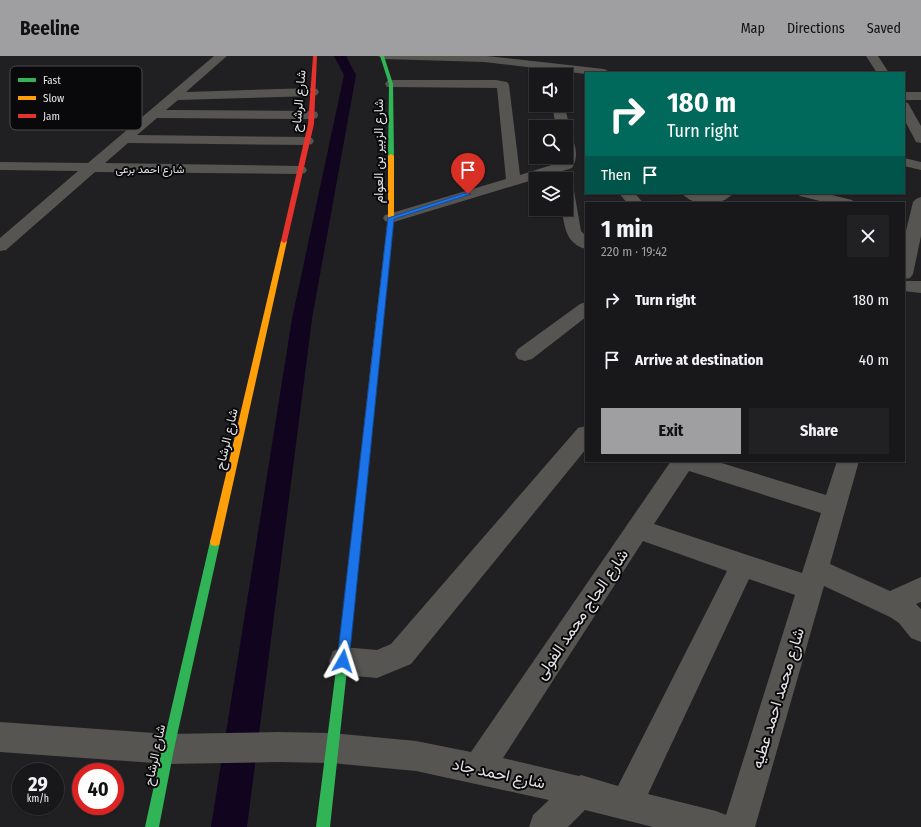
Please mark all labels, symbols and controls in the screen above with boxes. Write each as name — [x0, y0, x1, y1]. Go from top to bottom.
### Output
text: Beeline — [20, 17, 80, 40]
text: Map — [741, 20, 765, 37]
text: Directions — [787, 20, 845, 37]
text: Saved — [867, 20, 901, 37]
legend — [10, 66, 142, 130]
map controls — [529, 68, 573, 216]
button: sound — [529, 68, 573, 112]
street label: شارع الرشاح — [288, 69, 311, 133]
text: Fast — [43, 74, 61, 87]
text: 180 m — [667, 86, 736, 119]
icon: right — [601, 88, 653, 140]
text: Slow — [43, 92, 64, 105]
street label: شارع الزبير بن العوام — [371, 99, 388, 203]
text: Jam — [43, 110, 60, 123]
button: search — [529, 120, 573, 164]
text: Turn right — [667, 120, 739, 142]
pin — [451, 153, 485, 194]
icon: arrive — [457, 159, 479, 181]
street label: شارع احمد برعى — [116, 163, 185, 177]
icon: arrive — [639, 164, 661, 186]
text: Then — [601, 166, 631, 184]
button: layers — [529, 172, 573, 216]
text: 1 min — [601, 215, 653, 243]
button: close — [847, 215, 889, 257]
text: 220 m · 19:42 — [601, 244, 667, 259]
icon: right — [601, 289, 623, 311]
text: Turn right — [635, 291, 696, 309]
text: 180 m — [853, 291, 889, 309]
icon: arrive — [601, 349, 623, 371]
text: Arrive at destination — [635, 351, 763, 369]
text: 40 m — [859, 351, 889, 369]
street label: شارع الرشاح — [212, 407, 243, 472]
button: Exit — [601, 408, 741, 454]
button: Share — [749, 408, 889, 454]
street label: شارع الحاج محمد الفولى — [531, 546, 634, 684]
street label: شارع محمد احمد عطيه — [747, 626, 810, 771]
position arrow — [322, 640, 364, 682]
street label: شارع الرشاح — [141, 723, 170, 788]
street label: شارع احمد جاد — [450, 754, 547, 795]
speed limit sign: 40 — [72, 763, 124, 815]
text: 29 — [28, 772, 48, 796]
text: km/h — [27, 793, 49, 805]

